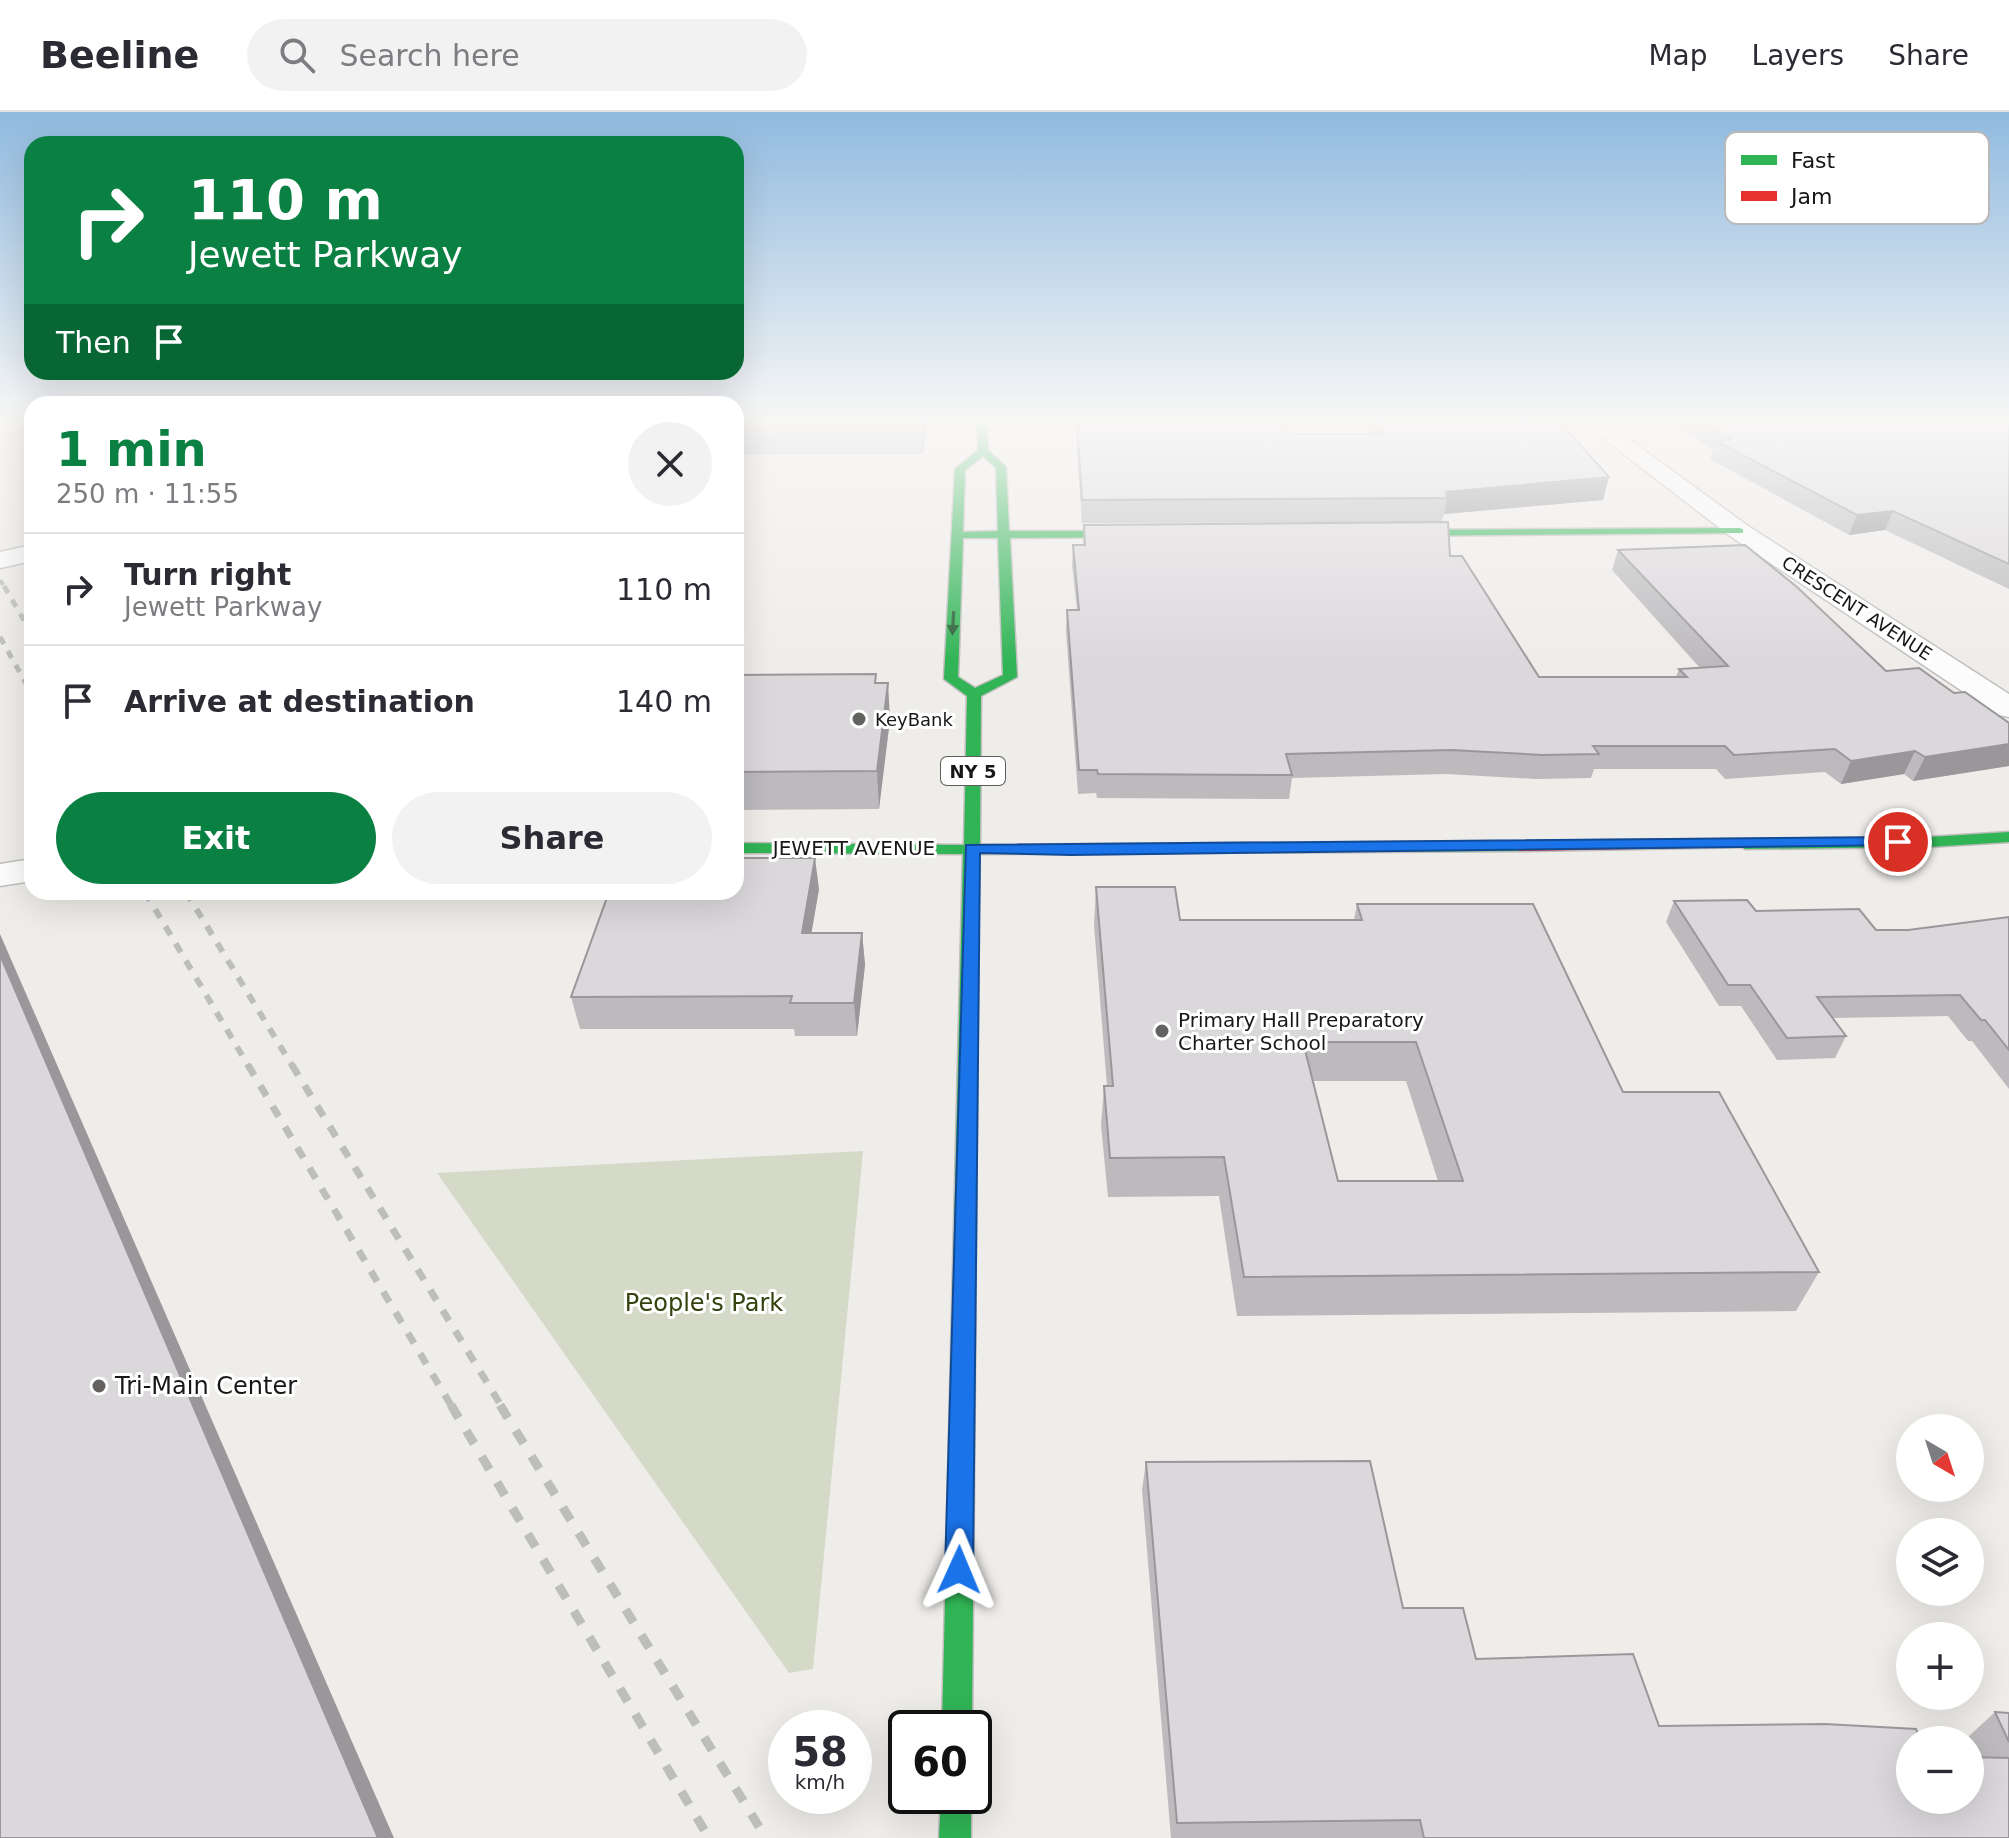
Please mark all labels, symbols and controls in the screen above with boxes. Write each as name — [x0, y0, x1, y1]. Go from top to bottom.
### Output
search box — [247, 19, 807, 91]
text: Beeline — [40, 33, 199, 77]
icon: search — [275, 33, 319, 77]
text: Search here — [339, 38, 520, 73]
text: Map — [1648, 39, 1708, 72]
text: Layers — [1752, 39, 1844, 72]
text: Share — [1888, 39, 1969, 72]
legend — [1725, 132, 1989, 224]
text: Fast — [1791, 148, 1836, 173]
text: 110 m — [188, 167, 383, 232]
icon: right — [56, 168, 160, 272]
text: Jam — [1789, 184, 1832, 209]
text: Jewett Parkway — [188, 234, 463, 275]
icon: arrive — [147, 320, 191, 364]
text: Then — [56, 325, 131, 360]
text: 1 min — [56, 421, 207, 477]
button: close — [628, 422, 712, 506]
text: 250 m · 11:55 — [56, 479, 239, 509]
street label: CRESCENT AVENUE — [1778, 552, 1936, 664]
text: Turn right — [124, 557, 291, 592]
icon: right — [56, 567, 100, 611]
text: 110 m — [616, 572, 712, 607]
text: Jewett Parkway — [124, 592, 322, 622]
one-way arrow — [946, 611, 959, 636]
icon: arrive — [56, 679, 100, 723]
text: Arrive at destination — [124, 684, 475, 719]
text: 140 m — [616, 684, 712, 719]
place label: KeyBank — [875, 709, 953, 730]
marker: KeyBank — [850, 710, 868, 728]
road number: NY 5 — [941, 757, 1005, 785]
button: Exit — [56, 792, 376, 884]
button: Share — [392, 792, 712, 884]
pin — [1864, 808, 1932, 876]
icon: arrive — [1876, 820, 1920, 864]
street label: JEWETT AVENUE — [771, 836, 935, 860]
place label: Primary Hall Preparatory Charter School — [1178, 1008, 1424, 1055]
marker: Primary Hall Preparatory Charter School — [1153, 1022, 1171, 1040]
park label: People's Park — [625, 1289, 783, 1317]
place label: Tri-Main Center — [114, 1372, 297, 1400]
marker: Tri-Main Center — [90, 1377, 108, 1395]
north arrow — [1896, 1414, 1984, 1502]
map controls — [1896, 1414, 1984, 1814]
button: layers — [1896, 1518, 1984, 1606]
position arrow — [917, 1528, 1001, 1612]
button: + — [1896, 1622, 1984, 1710]
speed limit sign: 60 — [888, 1710, 992, 1814]
button: − — [1896, 1726, 1984, 1814]
text: 58 — [792, 1729, 848, 1775]
text: km/h — [795, 1770, 845, 1794]

